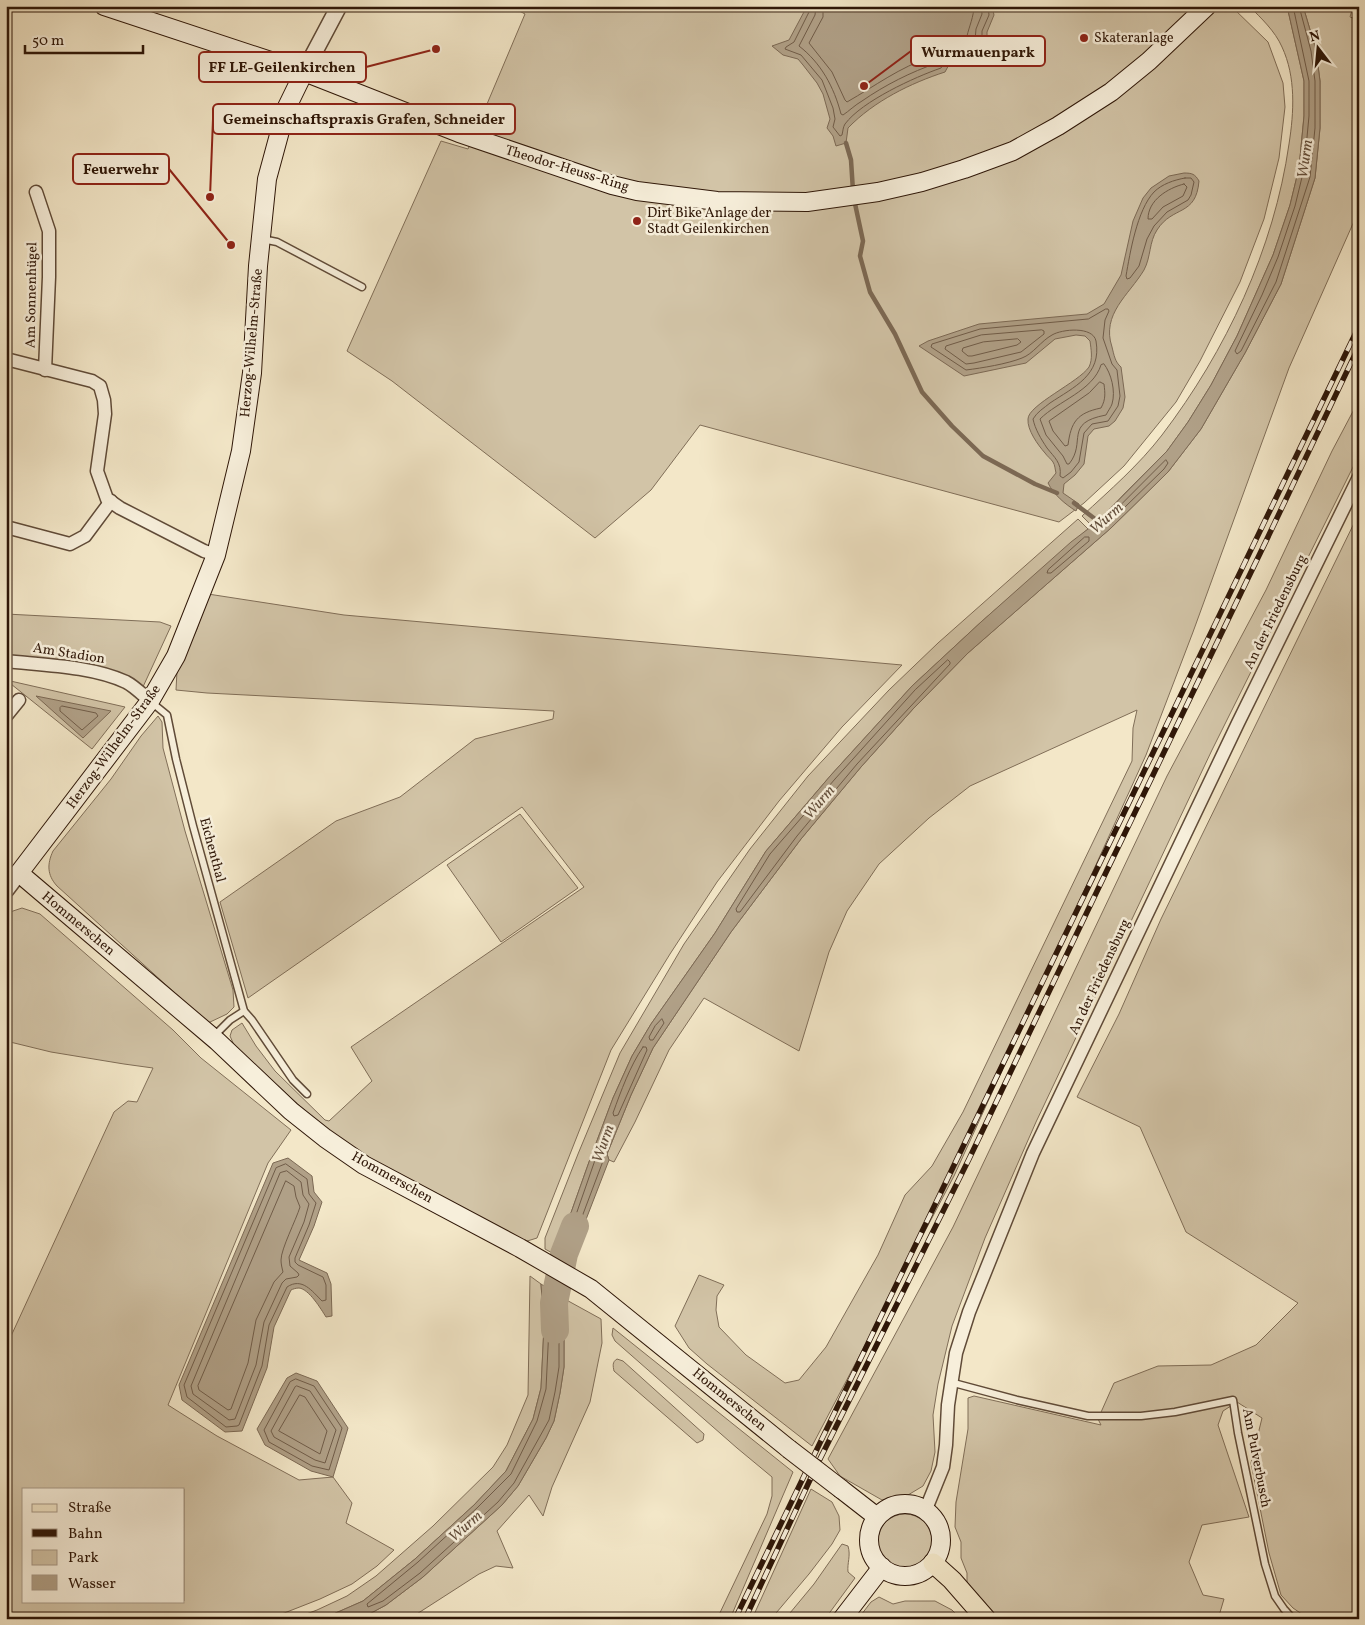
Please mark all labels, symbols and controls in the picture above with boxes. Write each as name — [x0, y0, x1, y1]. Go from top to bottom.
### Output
scale bar — [25, 22, 142, 54]
north arrow — [1292, 22, 1342, 72]
text: N — [1307, 26, 1322, 47]
place label: Skateranlage — [1094, 29, 1174, 48]
text: 50 m — [32, 31, 64, 52]
marker: Skateranlage — [1078, 32, 1090, 44]
callout: Wurmauenpark — [911, 36, 1045, 66]
text: Wurmauenpark — [921, 43, 1035, 64]
callout: FF LE-Geilenkirchen — [199, 52, 366, 82]
text: FF LE-Geilenkirchen — [208, 58, 356, 79]
callout: Gemeinschaftspraxis Grafen, Schneider — [213, 104, 515, 134]
text: Gemeinschaftspraxis Grafen, Schneider — [223, 110, 505, 131]
water label: Wurm — [1293, 138, 1319, 180]
street label: Theodor-Heuss-Ring — [503, 141, 631, 197]
callout: Feuerwehr — [73, 154, 169, 184]
text: Feuerwehr — [83, 160, 159, 181]
place label: Dirt Bike Anlage der Stadt Geilenkirchen — [647, 204, 771, 239]
marker: Dirt Bike Anlage der Stadt Geilenkirchen — [631, 215, 643, 227]
street label: Am Sonnenhügel — [22, 242, 42, 348]
street label: Herzog-Wilhelm-Straße — [236, 267, 268, 418]
water label: Wurm — [1086, 498, 1129, 540]
street label: An der Friedensburg — [1240, 551, 1312, 673]
street label: Am Stadion — [32, 639, 106, 669]
street label: Herzog-Wilhelm-Straße — [62, 681, 166, 813]
water label: Wurm — [799, 781, 841, 825]
street label: Eichenthal — [194, 816, 230, 884]
street label: Hommerschen — [37, 888, 119, 960]
street label: An der Friedensburg — [1065, 916, 1135, 1038]
water label: Wurm — [587, 1122, 621, 1166]
street label: Hommerschen — [348, 1148, 436, 1208]
street label: Hommerschen — [688, 1364, 770, 1436]
street label: Am Pulverbusch — [1237, 1407, 1275, 1509]
legend — [22, 1488, 185, 1602]
text: Straße — [68, 1498, 111, 1519]
water label: Wurm — [444, 1506, 488, 1548]
text: Bahn — [68, 1524, 103, 1545]
text: Park — [68, 1548, 99, 1569]
text: Wasser — [68, 1574, 116, 1595]

